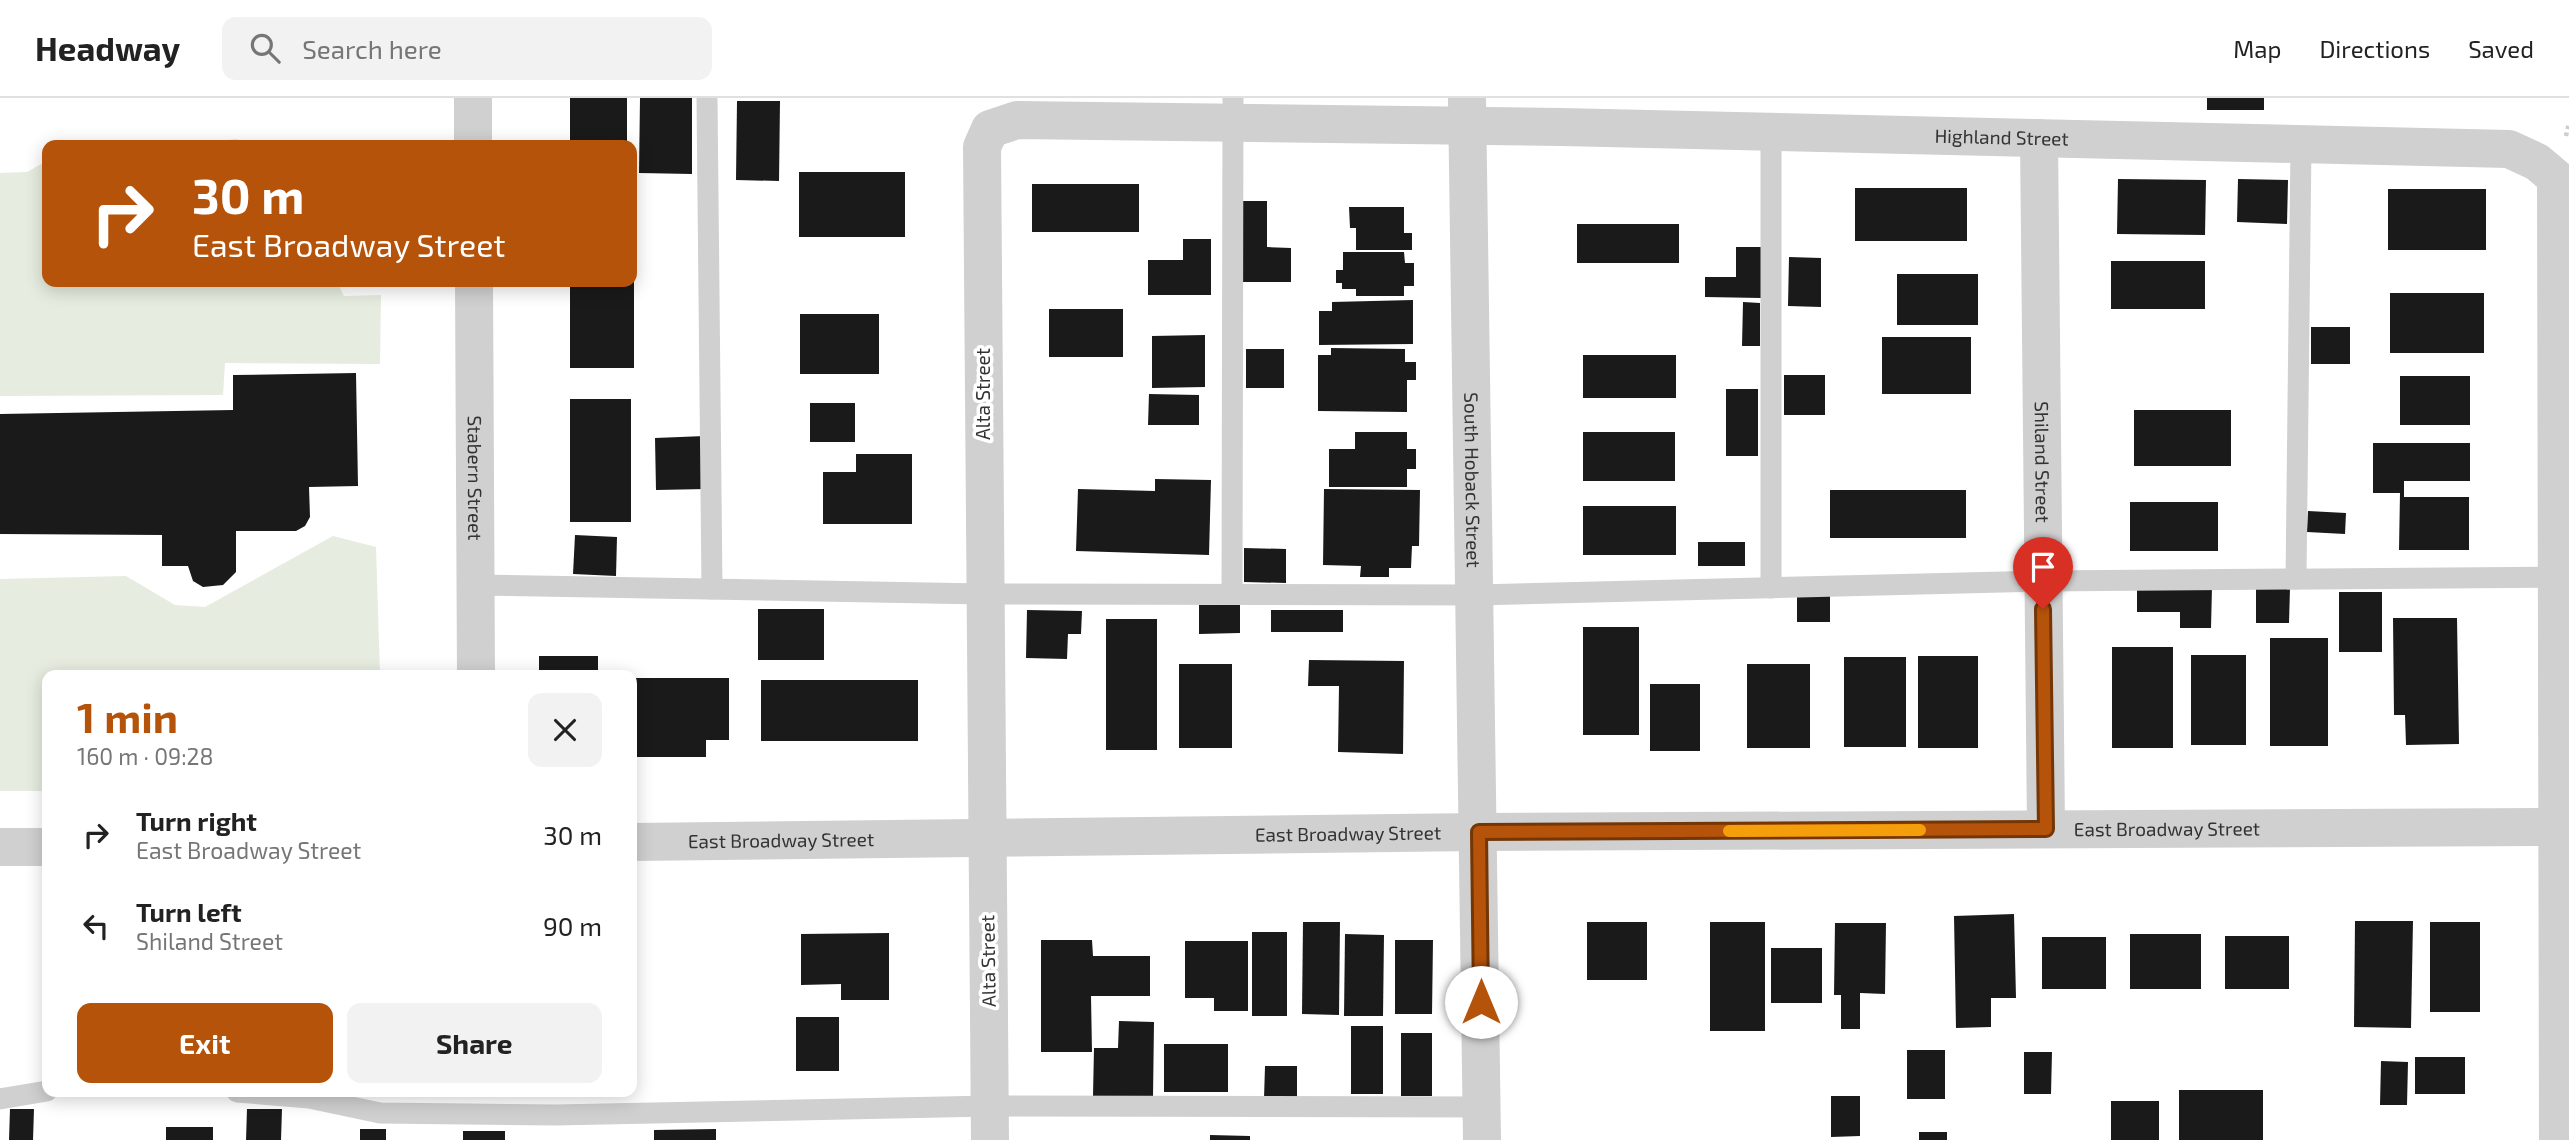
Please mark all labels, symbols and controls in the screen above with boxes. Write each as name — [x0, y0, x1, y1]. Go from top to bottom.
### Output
search box — [222, 17, 712, 80]
text: Headway — [35, 28, 180, 68]
icon: search — [246, 29, 284, 67]
text: Search here — [302, 33, 442, 64]
text: Map — [2233, 34, 2281, 63]
text: Directions — [2319, 34, 2430, 63]
text: Saved — [2468, 34, 2534, 63]
street label: Highland Street — [1934, 124, 2069, 150]
text: 30 m — [192, 165, 304, 224]
icon: right — [77, 168, 168, 259]
text: East Broadway Street — [192, 225, 506, 263]
street label: Alta Street — [971, 348, 994, 440]
street label: South Hoback Street — [1460, 392, 1486, 568]
street label: Shiland Street — [2031, 401, 2055, 523]
street label: Stabern Street — [464, 415, 487, 541]
pin — [2013, 537, 2073, 609]
icon: arrive — [2024, 548, 2062, 586]
text: 1 min — [77, 691, 178, 741]
button: close — [528, 693, 602, 767]
text: 160 m · 09:28 — [77, 742, 213, 770]
text: Turn right — [136, 805, 257, 836]
icon: right — [77, 816, 115, 854]
street label: East Broadway Street — [2074, 816, 2260, 840]
text: 30 m — [543, 819, 602, 850]
street label: East Broadway Street — [1255, 820, 1441, 846]
street label: East Broadway Street — [688, 827, 874, 852]
text: East Broadway Street — [136, 836, 361, 864]
text: Turn left — [136, 896, 242, 927]
icon: left — [77, 907, 115, 945]
text: 90 m — [543, 910, 602, 941]
street label: Alta Street — [975, 915, 1000, 1007]
text: Shiland Street — [136, 927, 283, 955]
position arrow — [1444, 965, 1518, 1039]
button: Exit — [77, 1003, 333, 1083]
button: Share — [347, 1003, 602, 1083]

